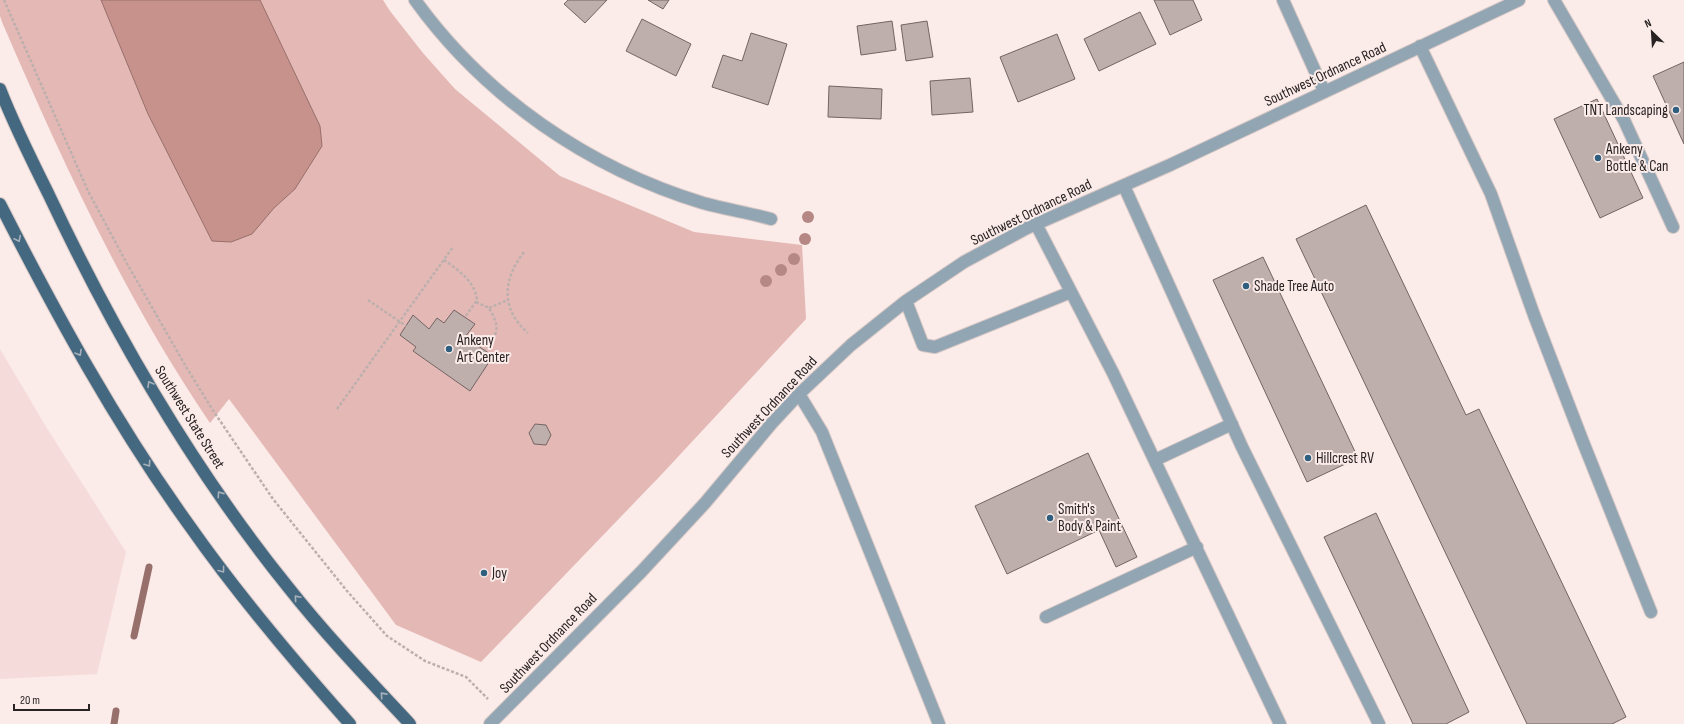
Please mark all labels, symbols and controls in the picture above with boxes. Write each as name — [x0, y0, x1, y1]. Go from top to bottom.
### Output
north arrow — [1632, 12, 1672, 52]
text: N — [1643, 16, 1654, 31]
street label: Southwest Ordnance Road — [1261, 38, 1389, 111]
place label: TNT Landscaping — [1583, 101, 1668, 120]
marker: TNT Landscaping — [1671, 105, 1681, 115]
place label: Ankeny Bottle & Can — [1605, 140, 1668, 176]
marker: Ankeny Bottle & Can — [1593, 153, 1603, 163]
street label: Southwest Ordnance Road — [968, 175, 1095, 250]
one-way arrow — [13, 234, 21, 242]
place label: Shade Tree Auto — [1254, 277, 1334, 296]
marker: Shade Tree Auto — [1241, 281, 1251, 291]
place label: Ankeny Art Center — [456, 331, 510, 367]
marker: Ankeny Art Center — [444, 344, 454, 354]
one-way arrow — [75, 349, 82, 356]
street label: Southwest Ordnance Road — [717, 352, 821, 462]
street label: Southwest State Street — [150, 362, 229, 473]
one-way arrow — [147, 381, 154, 388]
place label: Hillcrest RV — [1316, 449, 1374, 468]
marker: Hillcrest RV — [1303, 453, 1313, 463]
one-way arrow — [143, 459, 150, 466]
one-way arrow — [218, 491, 225, 498]
place label: Smith's Body & Paint — [1058, 500, 1122, 536]
marker: Smith's Body & Paint — [1045, 513, 1055, 523]
place label: Joy — [491, 564, 507, 583]
one-way arrow — [217, 566, 225, 573]
marker: Joy — [479, 568, 489, 578]
street label: Southwest Ordnance Road — [496, 589, 601, 698]
one-way arrow — [294, 595, 302, 603]
scale bar — [14, 686, 89, 712]
one-way arrow — [381, 692, 388, 700]
text: 20 m — [20, 693, 40, 708]

